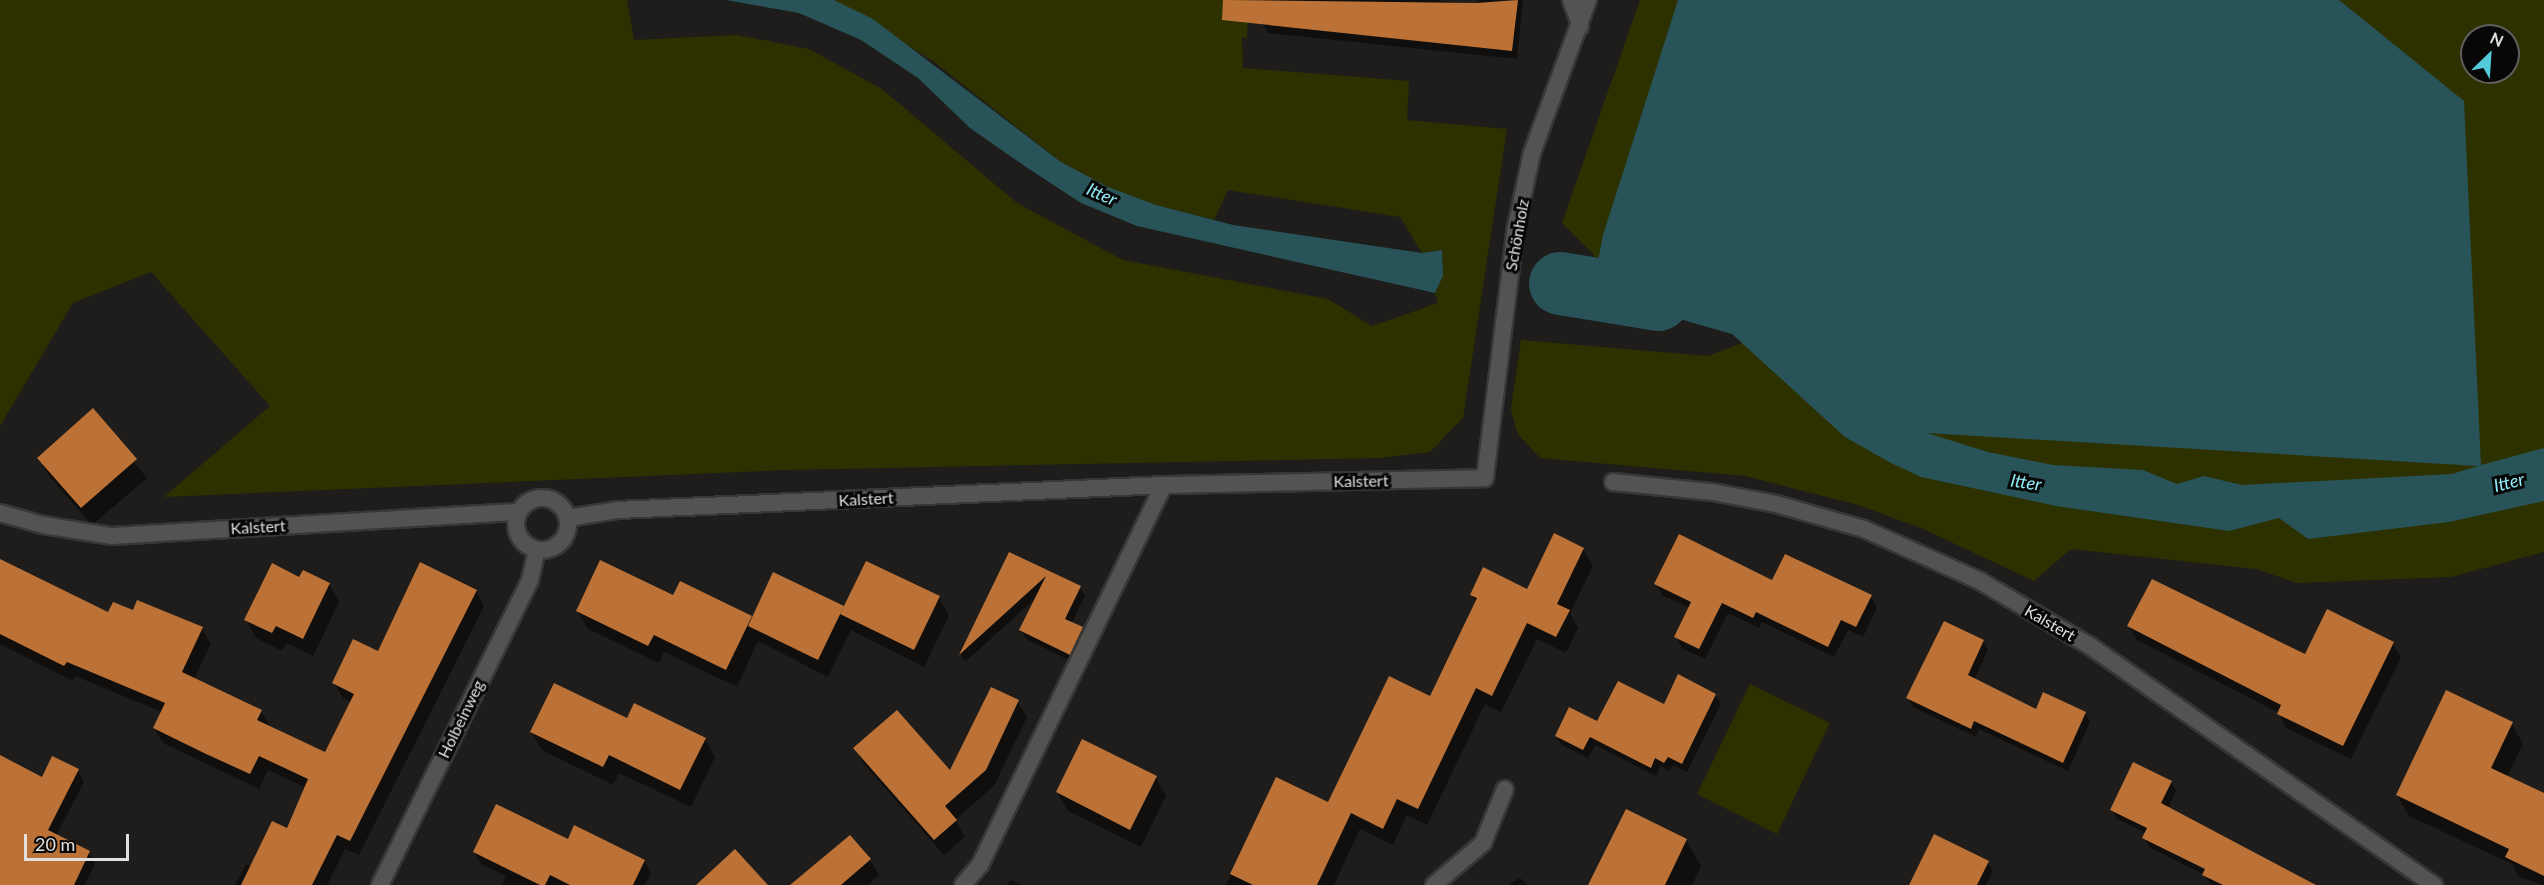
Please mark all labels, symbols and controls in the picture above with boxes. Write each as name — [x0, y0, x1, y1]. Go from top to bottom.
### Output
north arrow — [2460, 24, 2520, 84]
text: N — [2487, 28, 2507, 50]
water label: Itter — [1083, 178, 1121, 210]
street label: Schönholz — [1501, 198, 1533, 272]
water label: Itter — [2491, 468, 2527, 496]
water label: Itter — [2009, 469, 2043, 495]
street label: Kalstert — [1333, 471, 1389, 491]
street label: Kalstert — [838, 488, 894, 510]
street label: Kalstert — [230, 516, 286, 538]
street label: Kalstert — [2021, 601, 2079, 645]
street label: Holbeinweg — [434, 677, 488, 761]
scale bar — [27, 822, 132, 860]
text: 20 m — [35, 833, 75, 855]

